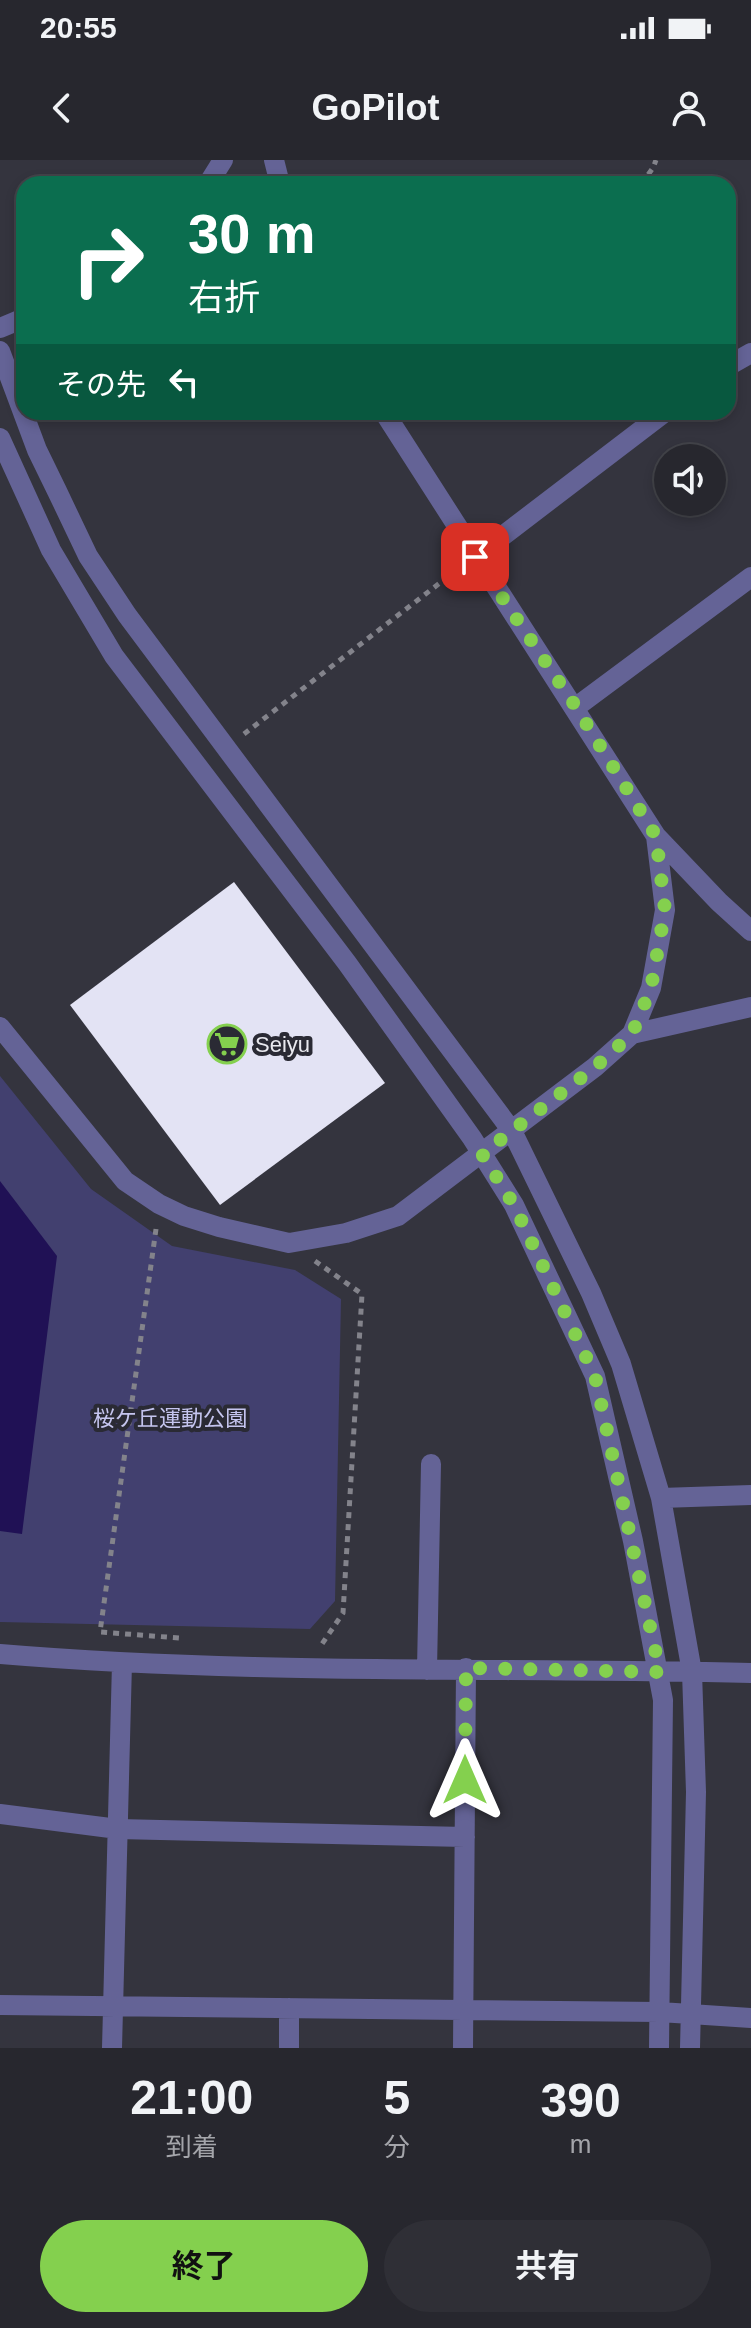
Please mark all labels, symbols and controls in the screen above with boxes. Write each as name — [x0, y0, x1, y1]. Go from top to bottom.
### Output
text: 20:55 — [40, 11, 117, 44]
icon: back — [40, 86, 84, 130]
icon: person — [667, 86, 711, 130]
text: GoPilot — [312, 87, 440, 128]
text: 30 m — [188, 202, 316, 265]
icon: right — [56, 208, 160, 312]
text: 右折 — [188, 277, 260, 318]
icon: left — [162, 360, 206, 404]
text: その先 — [56, 368, 146, 401]
map controls — [654, 444, 726, 516]
button: sound — [654, 444, 726, 516]
pin — [441, 523, 509, 591]
icon: arrive — [453, 535, 497, 579]
supermarket icon: Seiyu — [206, 1023, 248, 1065]
place label: Seiyu — [255, 1032, 310, 1057]
park label: 桜ケ丘運動公園 — [93, 1406, 247, 1431]
position arrow — [423, 1738, 507, 1822]
text: 21:00 — [130, 2071, 253, 2124]
text: 5 — [383, 2071, 410, 2124]
text: 390 — [541, 2074, 621, 2127]
text: m — [570, 2129, 591, 2159]
text: 到着 — [166, 2132, 218, 2162]
text: 分 — [384, 2132, 410, 2162]
button: 終了 — [40, 2220, 368, 2312]
button: 共有 — [384, 2220, 711, 2312]

